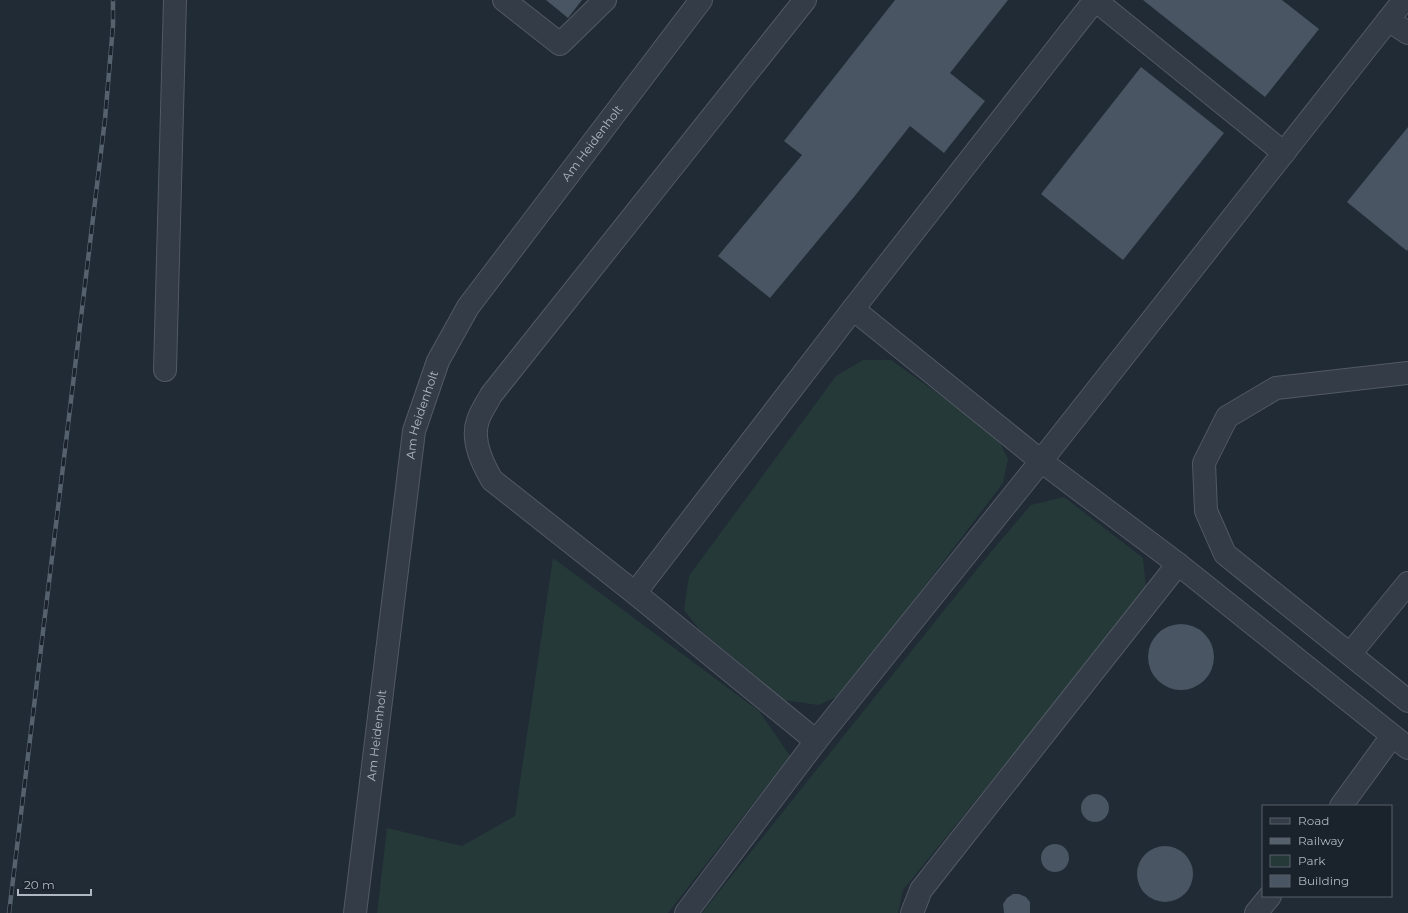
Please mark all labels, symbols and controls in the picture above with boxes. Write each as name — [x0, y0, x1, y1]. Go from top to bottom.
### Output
street label: Am Heidenholt — [558, 102, 626, 184]
street label: Am Heidenholt — [403, 368, 441, 460]
street label: Am Heidenholt — [363, 689, 389, 782]
legend — [1262, 805, 1392, 897]
text: Road — [1298, 813, 1329, 828]
text: Railway — [1298, 833, 1344, 848]
text: Park — [1298, 853, 1326, 868]
scale bar — [18, 871, 91, 897]
text: Building — [1298, 873, 1349, 888]
text: 20 m — [24, 877, 55, 892]

